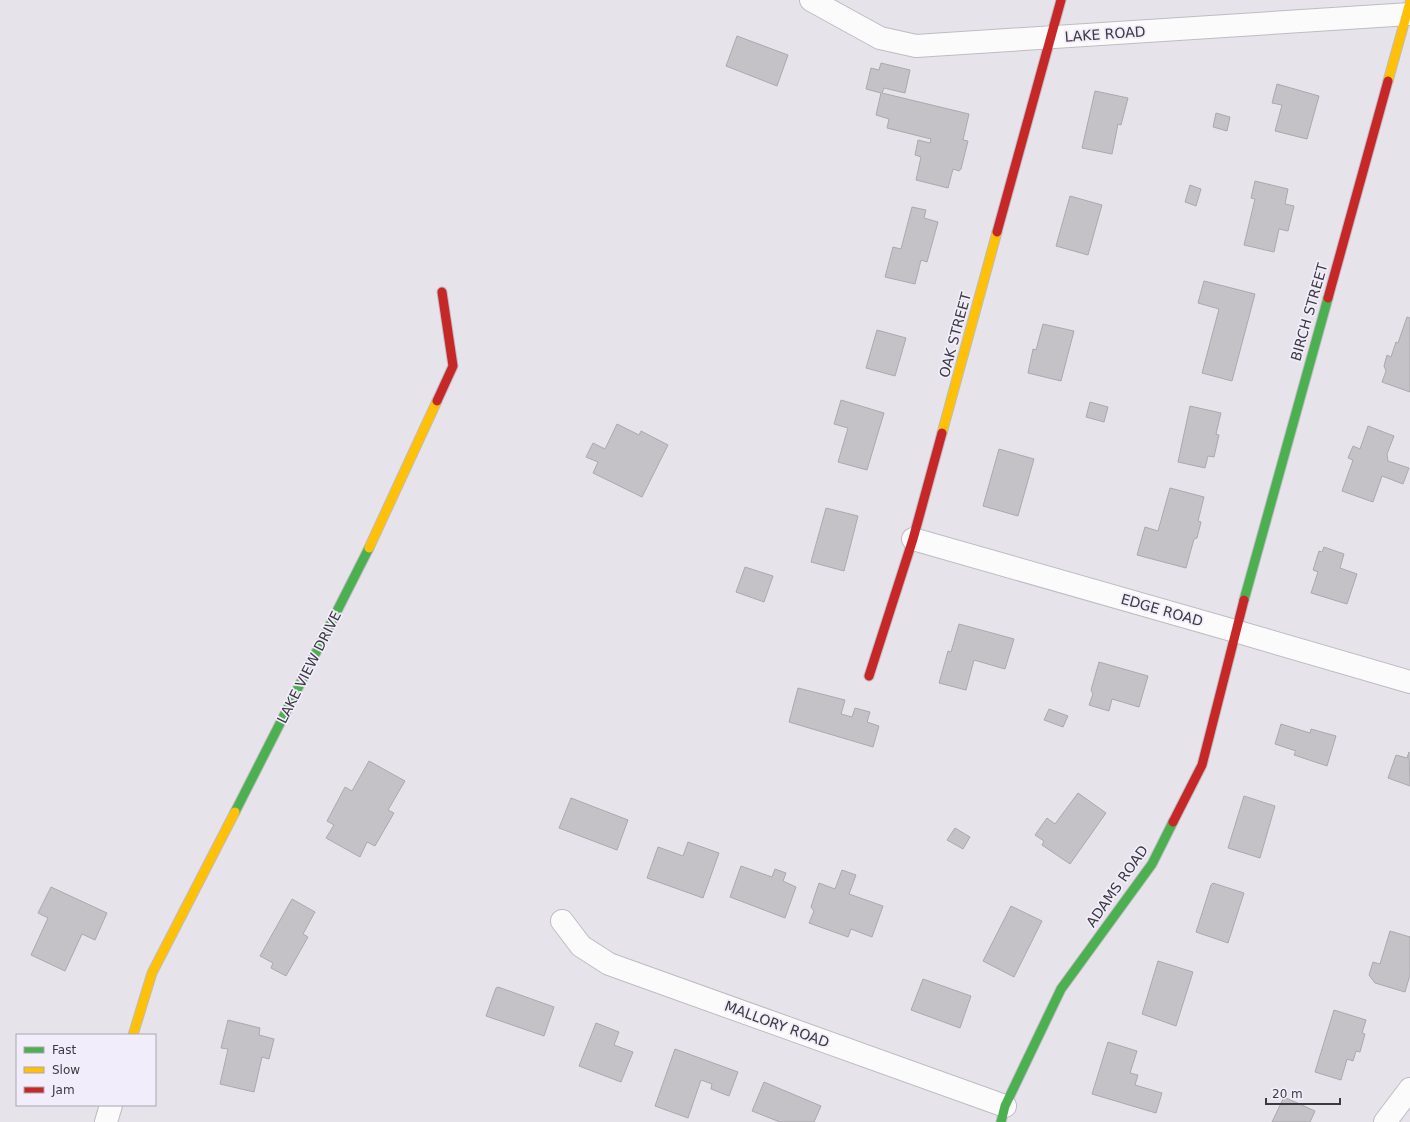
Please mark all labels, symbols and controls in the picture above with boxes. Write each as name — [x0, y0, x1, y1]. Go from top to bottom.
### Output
street label: LAKE ROAD — [1064, 23, 1146, 45]
street label: BIRCH STREET — [1287, 261, 1331, 363]
street label: OAK STREET — [936, 290, 974, 379]
street label: EDGE ROAD — [1119, 591, 1205, 629]
street label: LAKE VIEW DRIVE — [274, 608, 344, 726]
street label: ADAMS ROAD — [1083, 842, 1151, 930]
street label: MALLORY ROAD — [722, 998, 832, 1050]
legend — [16, 1034, 156, 1106]
text: Fast — [52, 1043, 76, 1057]
text: Slow — [52, 1063, 80, 1077]
scale bar — [1266, 1080, 1340, 1106]
text: Jam — [51, 1083, 75, 1097]
text: 20 m — [1272, 1087, 1303, 1101]

